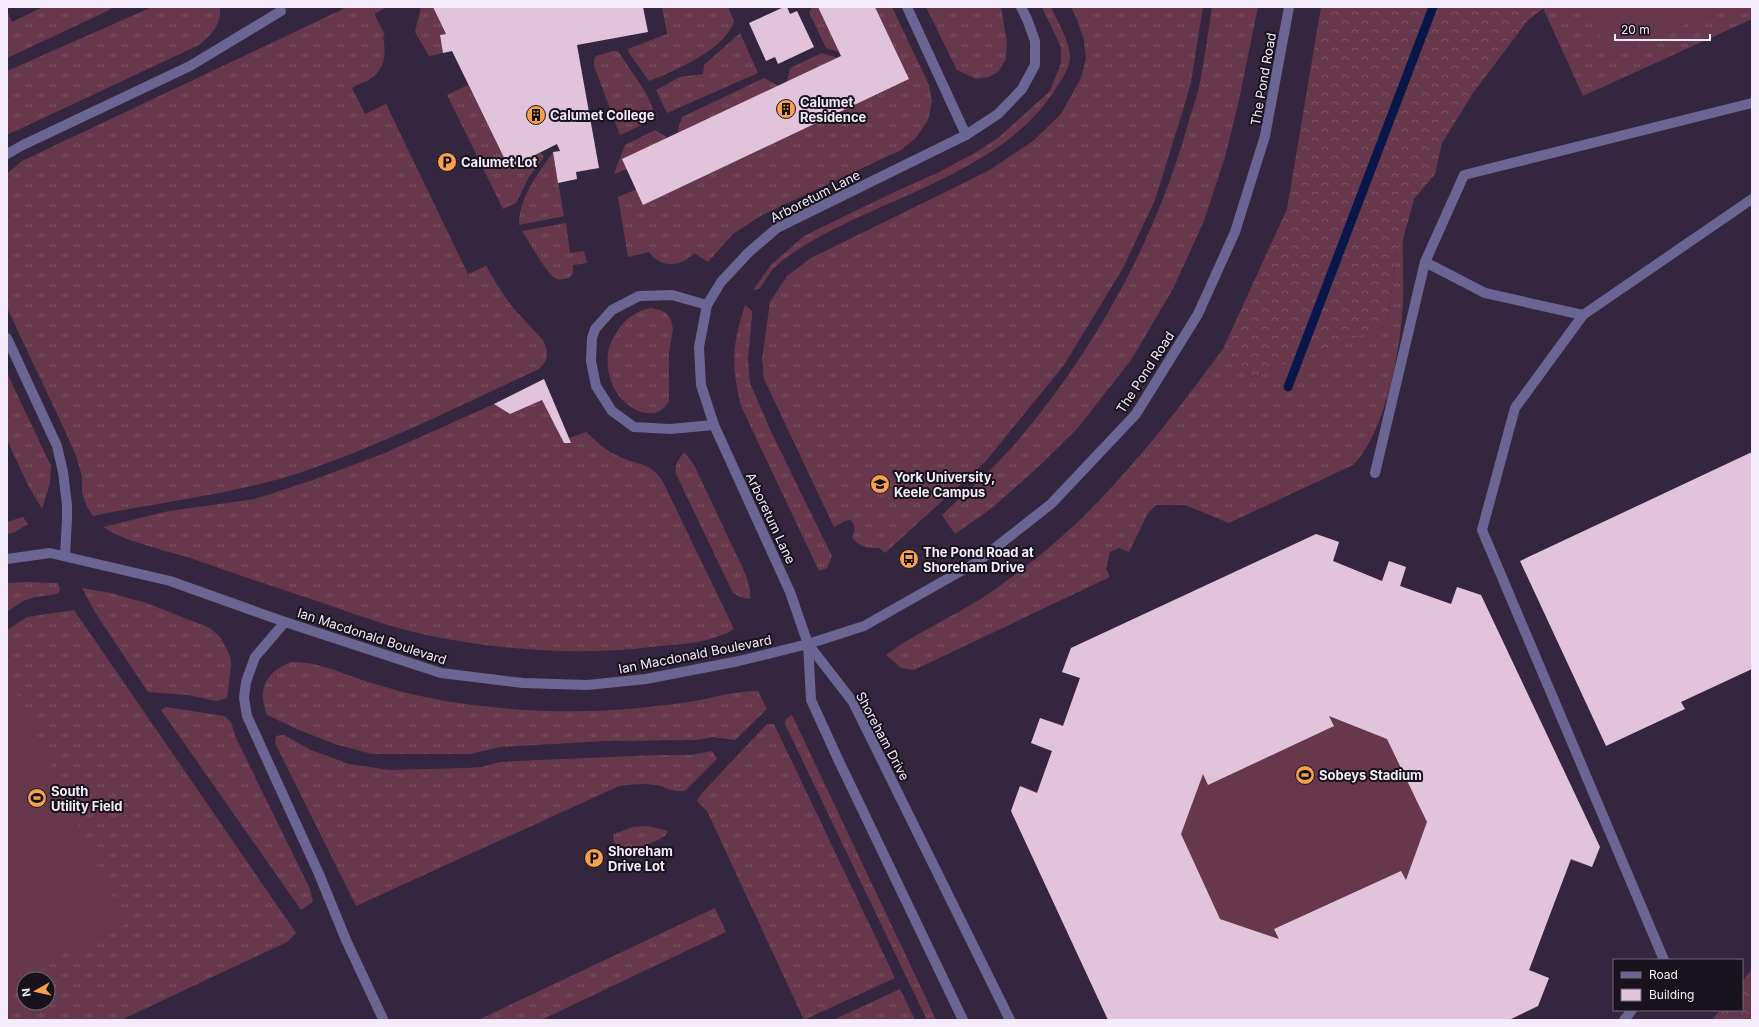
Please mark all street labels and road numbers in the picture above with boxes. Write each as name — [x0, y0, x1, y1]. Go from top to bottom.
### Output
street label: The Pond Road — [1247, 31, 1279, 127]
street label: Arboretum Lane — [767, 166, 863, 226]
street label: The Pond Road — [1113, 328, 1177, 416]
street label: Arboretum Lane — [743, 470, 799, 566]
street label: Ian Macdonald Boulevard — [295, 604, 449, 668]
street label: Ian Macdonald Boulevard — [617, 631, 773, 677]
street label: Shoreham Drive — [853, 689, 913, 783]

